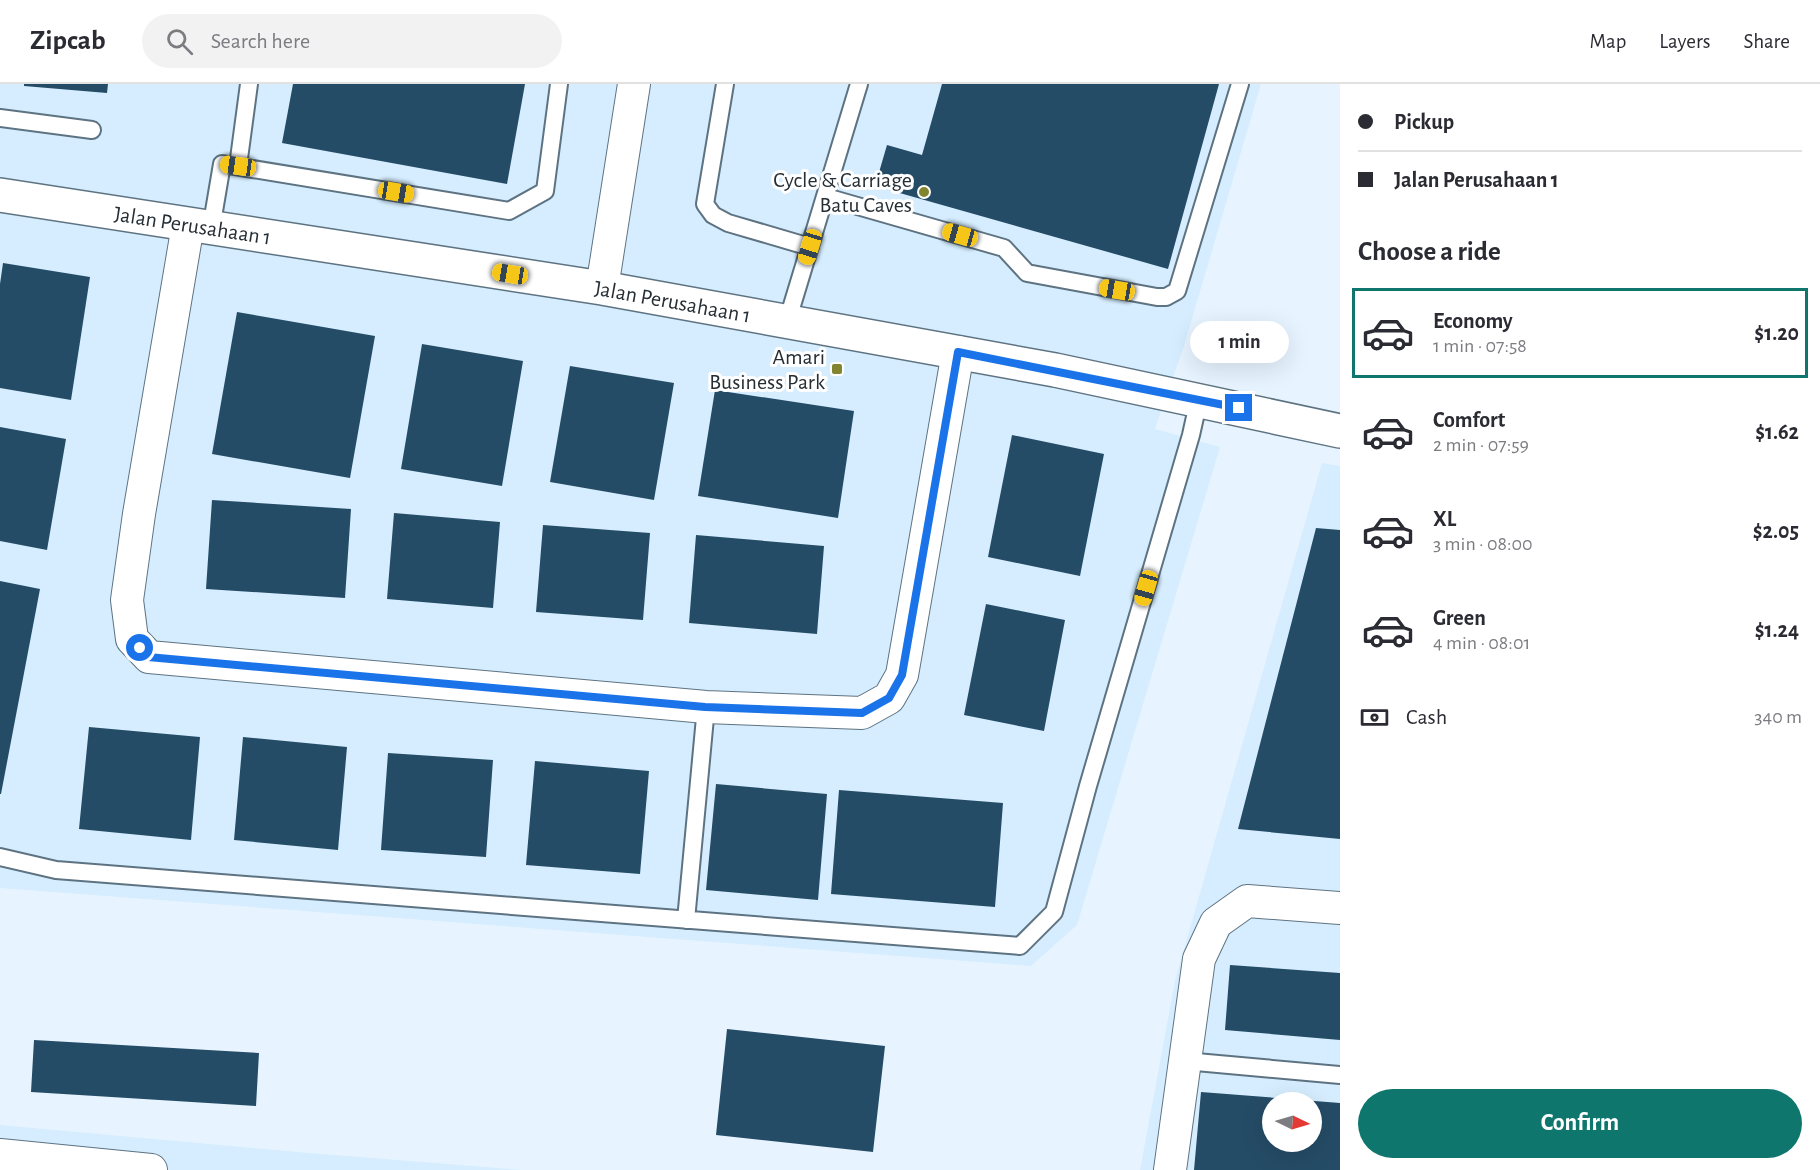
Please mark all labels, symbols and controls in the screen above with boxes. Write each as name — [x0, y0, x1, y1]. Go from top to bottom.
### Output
search box — [142, 14, 562, 68]
icon: search — [163, 25, 196, 58]
text: Zipcab — [30, 27, 106, 55]
text: Search here — [211, 30, 310, 52]
text: Map — [1590, 31, 1626, 52]
text: Layers — [1659, 31, 1710, 52]
text: Share — [1743, 31, 1790, 52]
text: Pickup — [1394, 111, 1454, 133]
car — [219, 155, 257, 177]
place label: Cycle & Carriage Batu Caves — [773, 169, 912, 216]
text: Jalan Perusahaan 1 — [1394, 169, 1559, 191]
car — [377, 180, 415, 204]
marker: Cycle & Carriage Batu Caves — [917, 185, 931, 199]
street label: Jalan Perusahaan 1 — [113, 203, 273, 249]
car — [940, 221, 980, 249]
car — [796, 227, 824, 267]
text: Choose a ride — [1358, 238, 1501, 265]
car — [491, 262, 529, 286]
street label: Jalan Perusahaan 1 — [593, 277, 752, 327]
car — [1098, 278, 1136, 302]
icon: car — [1361, 306, 1415, 360]
text: Economy — [1433, 310, 1513, 332]
callout: 1 min — [1190, 321, 1288, 363]
text: $1.20 — [1754, 322, 1799, 344]
text: 1 min — [1218, 332, 1261, 352]
text: 1 min · 07:58 — [1433, 336, 1527, 356]
place label: Amari Business Park — [709, 346, 825, 393]
marker: Amari Business Park — [830, 362, 844, 376]
route end — [1225, 394, 1252, 421]
icon: car — [1361, 405, 1415, 459]
text: Comfort — [1433, 409, 1505, 431]
text: $1.62 — [1755, 421, 1799, 443]
text: 2 min · 07:59 — [1433, 435, 1529, 455]
icon: car — [1361, 504, 1415, 558]
text: XL — [1433, 508, 1456, 530]
text: $2.05 — [1753, 520, 1799, 542]
text: 3 min · 08:00 — [1433, 534, 1533, 554]
car — [1132, 568, 1160, 608]
icon: car — [1361, 603, 1415, 657]
text: Green — [1433, 607, 1486, 629]
text: $1.24 — [1755, 619, 1799, 641]
text: 4 min · 08:01 — [1433, 633, 1530, 653]
route start — [126, 634, 153, 661]
icon: cash — [1358, 701, 1391, 734]
text: Cash — [1406, 706, 1447, 728]
text: 340 m — [1754, 707, 1802, 727]
button: Confirm — [1358, 1089, 1802, 1158]
north arrow — [1262, 1092, 1322, 1152]
map controls — [1262, 1092, 1322, 1152]

